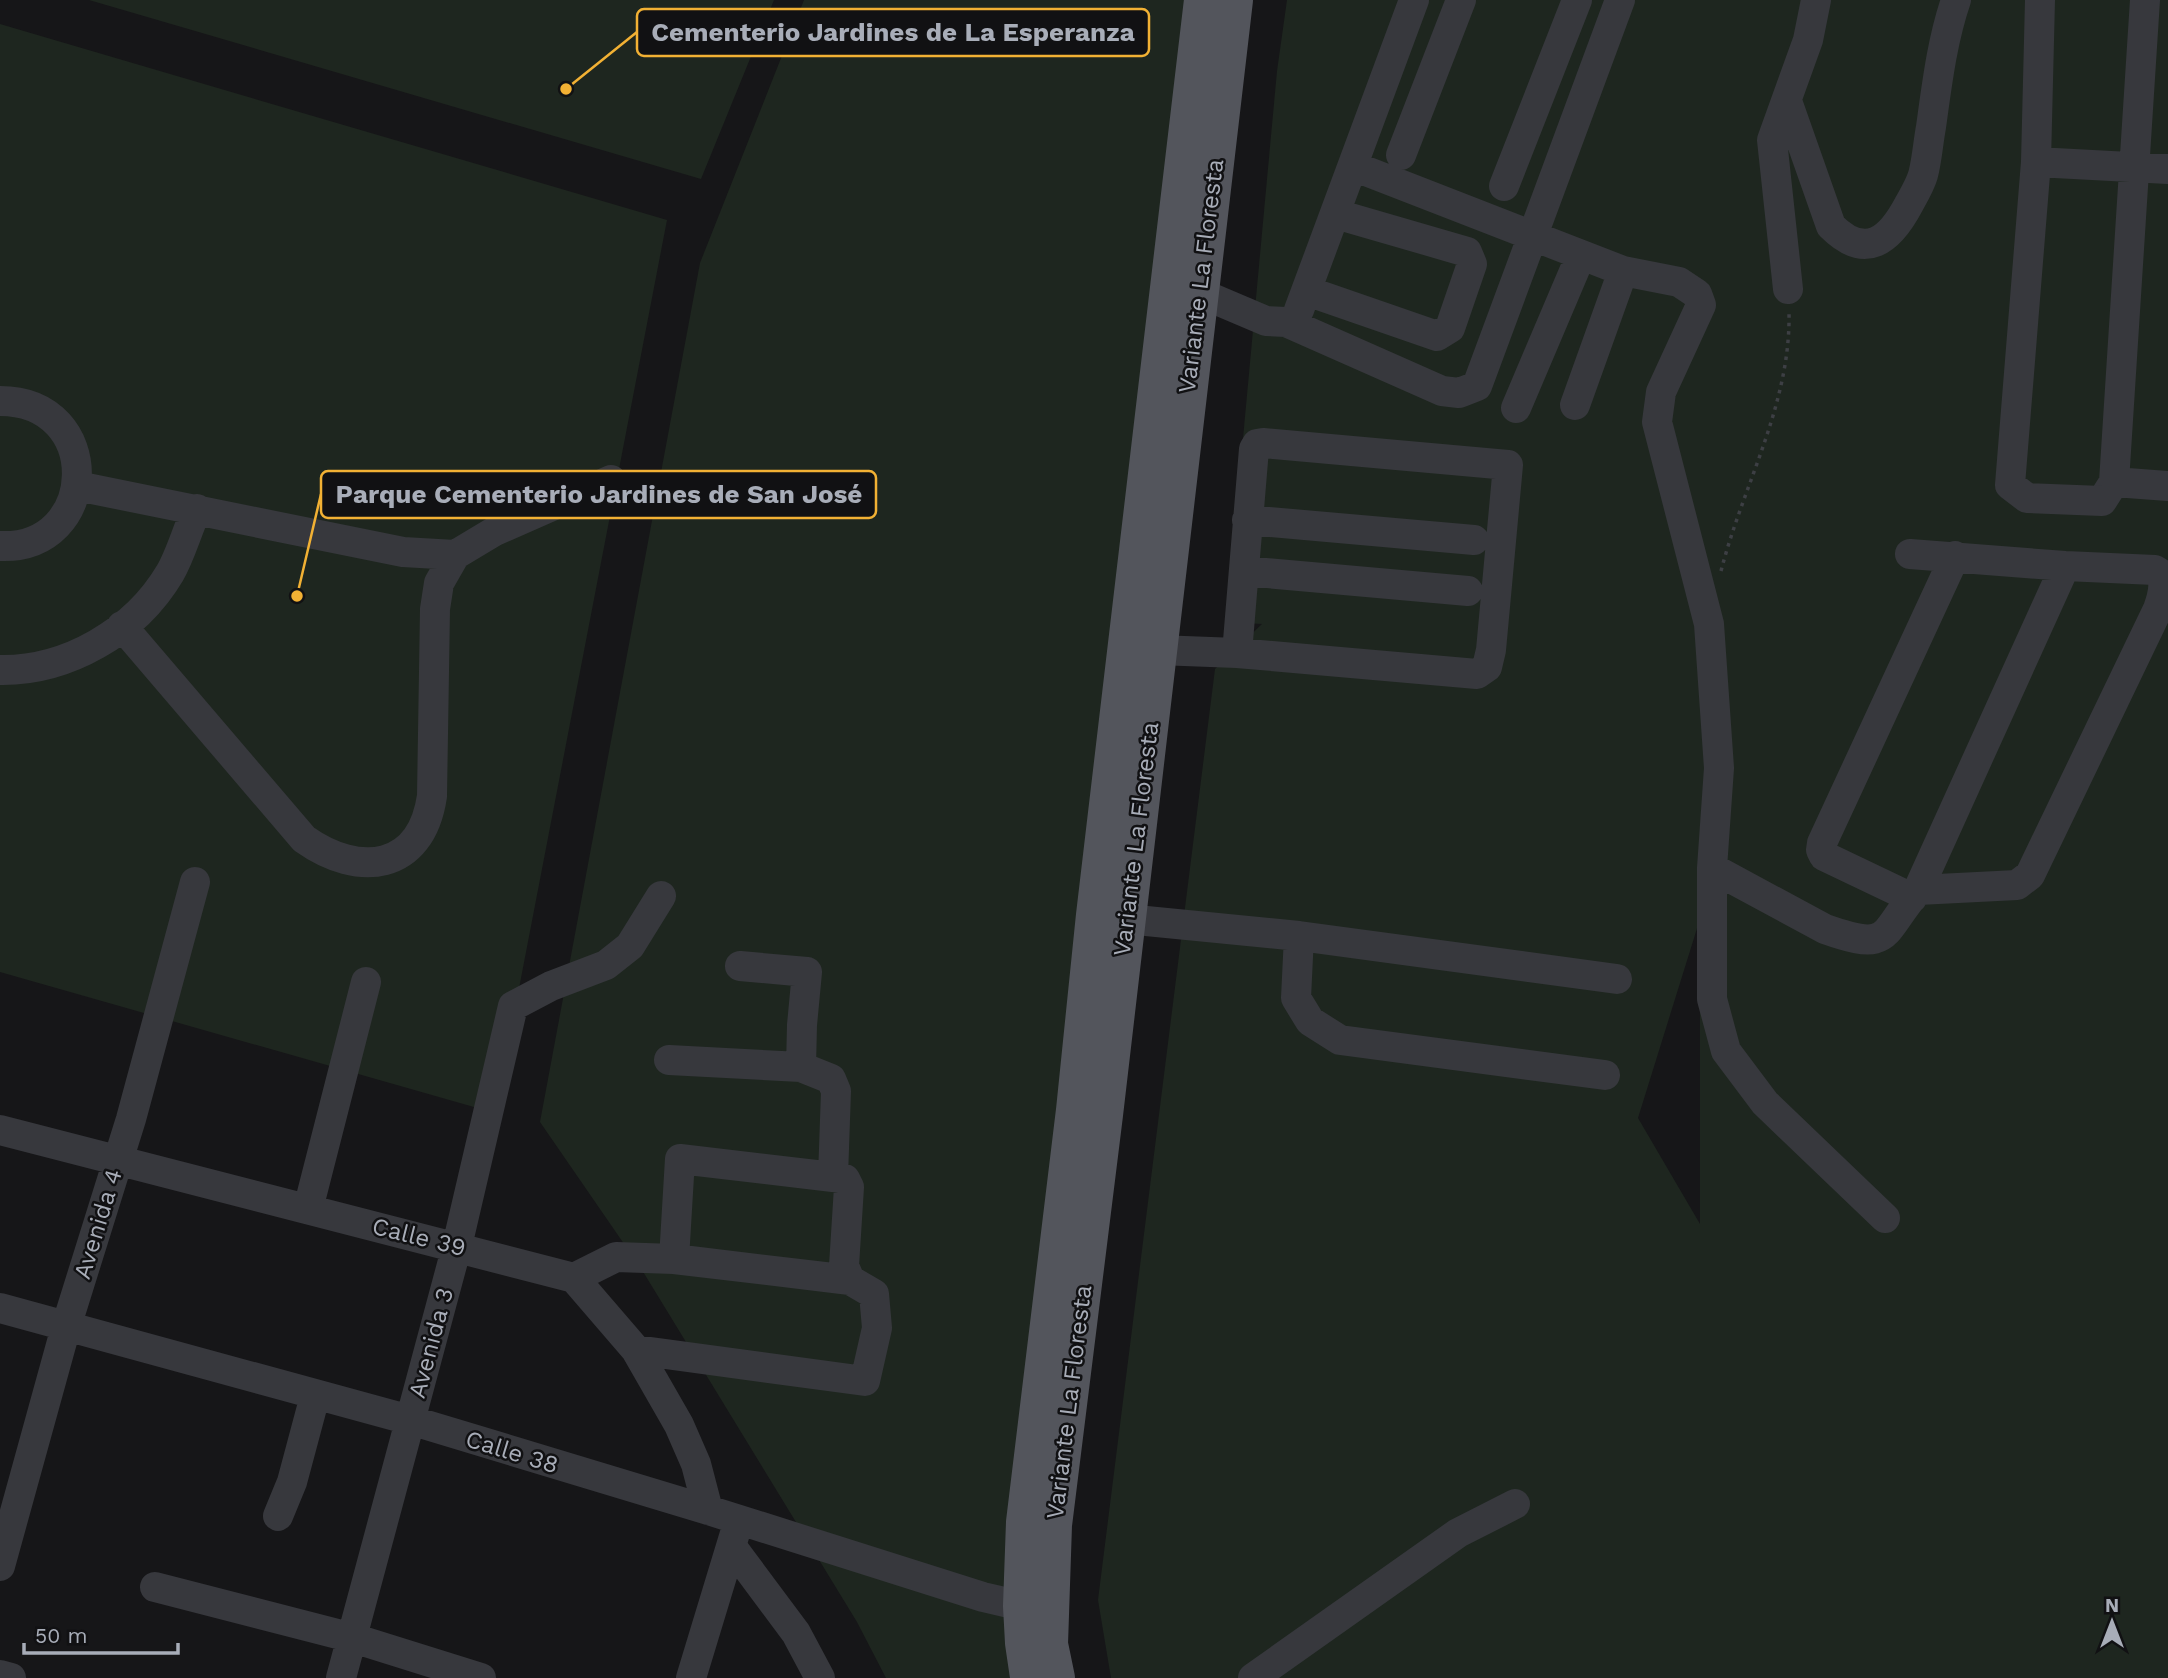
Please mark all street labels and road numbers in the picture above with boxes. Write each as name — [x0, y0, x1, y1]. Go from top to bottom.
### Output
street label: Variante La Floresta — [1173, 157, 1229, 395]
street label: Variante La Floresta — [1108, 720, 1164, 958]
street label: Avenida 4 — [68, 1166, 128, 1282]
street label: Calle 39 — [369, 1212, 469, 1262]
street label: Variante La Floresta — [1041, 1283, 1097, 1521]
street label: Avenida 3 — [403, 1285, 459, 1401]
street label: Calle 38 — [462, 1425, 562, 1479]

